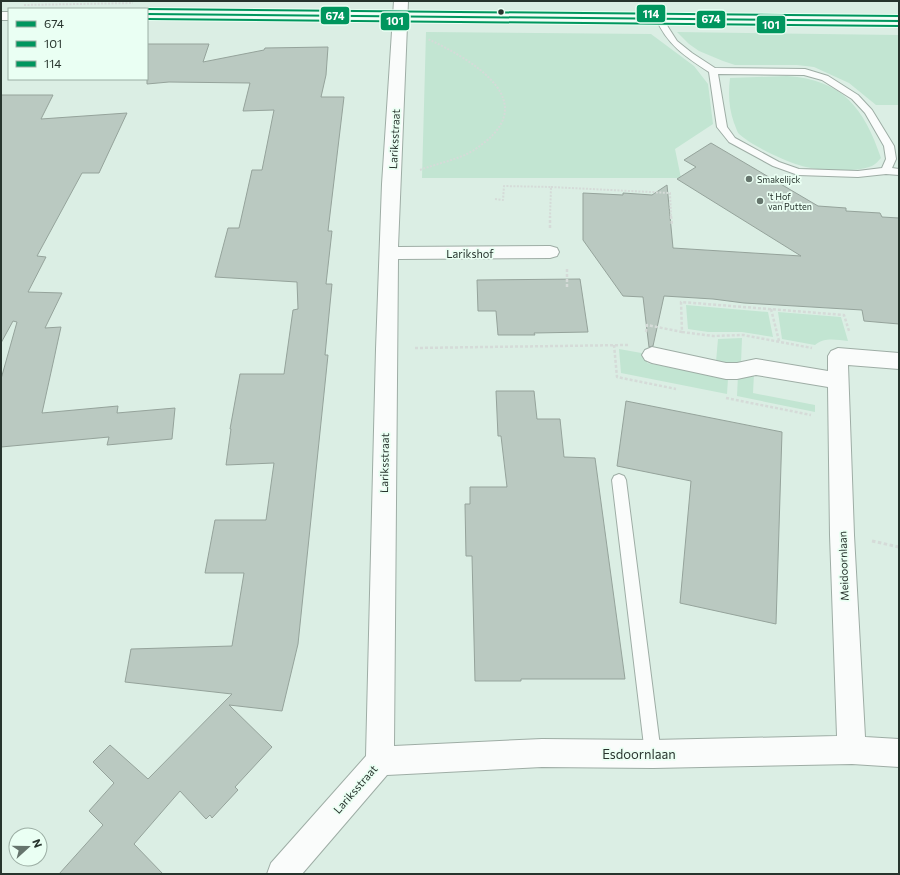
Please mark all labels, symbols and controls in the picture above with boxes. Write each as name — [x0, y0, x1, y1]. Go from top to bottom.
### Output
line badge: 114 — [636, 4, 666, 23]
line badge: 674 — [320, 6, 350, 25]
unlabelled marker — [496, 7, 506, 17]
text: 114 — [643, 7, 660, 20]
legend — [8, 8, 148, 80]
text: 674 — [326, 9, 345, 22]
line badge: 674 — [696, 10, 726, 29]
line badge: 101 — [380, 12, 410, 31]
text: 674 — [702, 12, 721, 25]
text: 101 — [386, 14, 404, 27]
line badge: 101 — [756, 15, 786, 34]
text: 674 — [44, 16, 64, 30]
text: 101 — [762, 18, 780, 31]
text: 101 — [44, 36, 62, 50]
text: 114 — [44, 56, 61, 70]
street label: Lariksstraat — [386, 108, 402, 169]
marker: Smakelijck — [744, 174, 754, 184]
place label: Smakelijck — [757, 174, 801, 185]
place label: 't Hof van Putten — [768, 191, 812, 212]
marker: 't Hof van Putten — [755, 196, 765, 206]
street label: Larikshof — [446, 247, 494, 260]
street label: Lariksstraat — [377, 432, 391, 493]
street label: Meidoornlaan — [835, 531, 851, 601]
street label: Esdoornlaan — [602, 746, 676, 762]
street label: Lariksstraat — [330, 762, 380, 816]
north arrow — [8, 827, 48, 867]
text: N — [30, 837, 45, 849]

